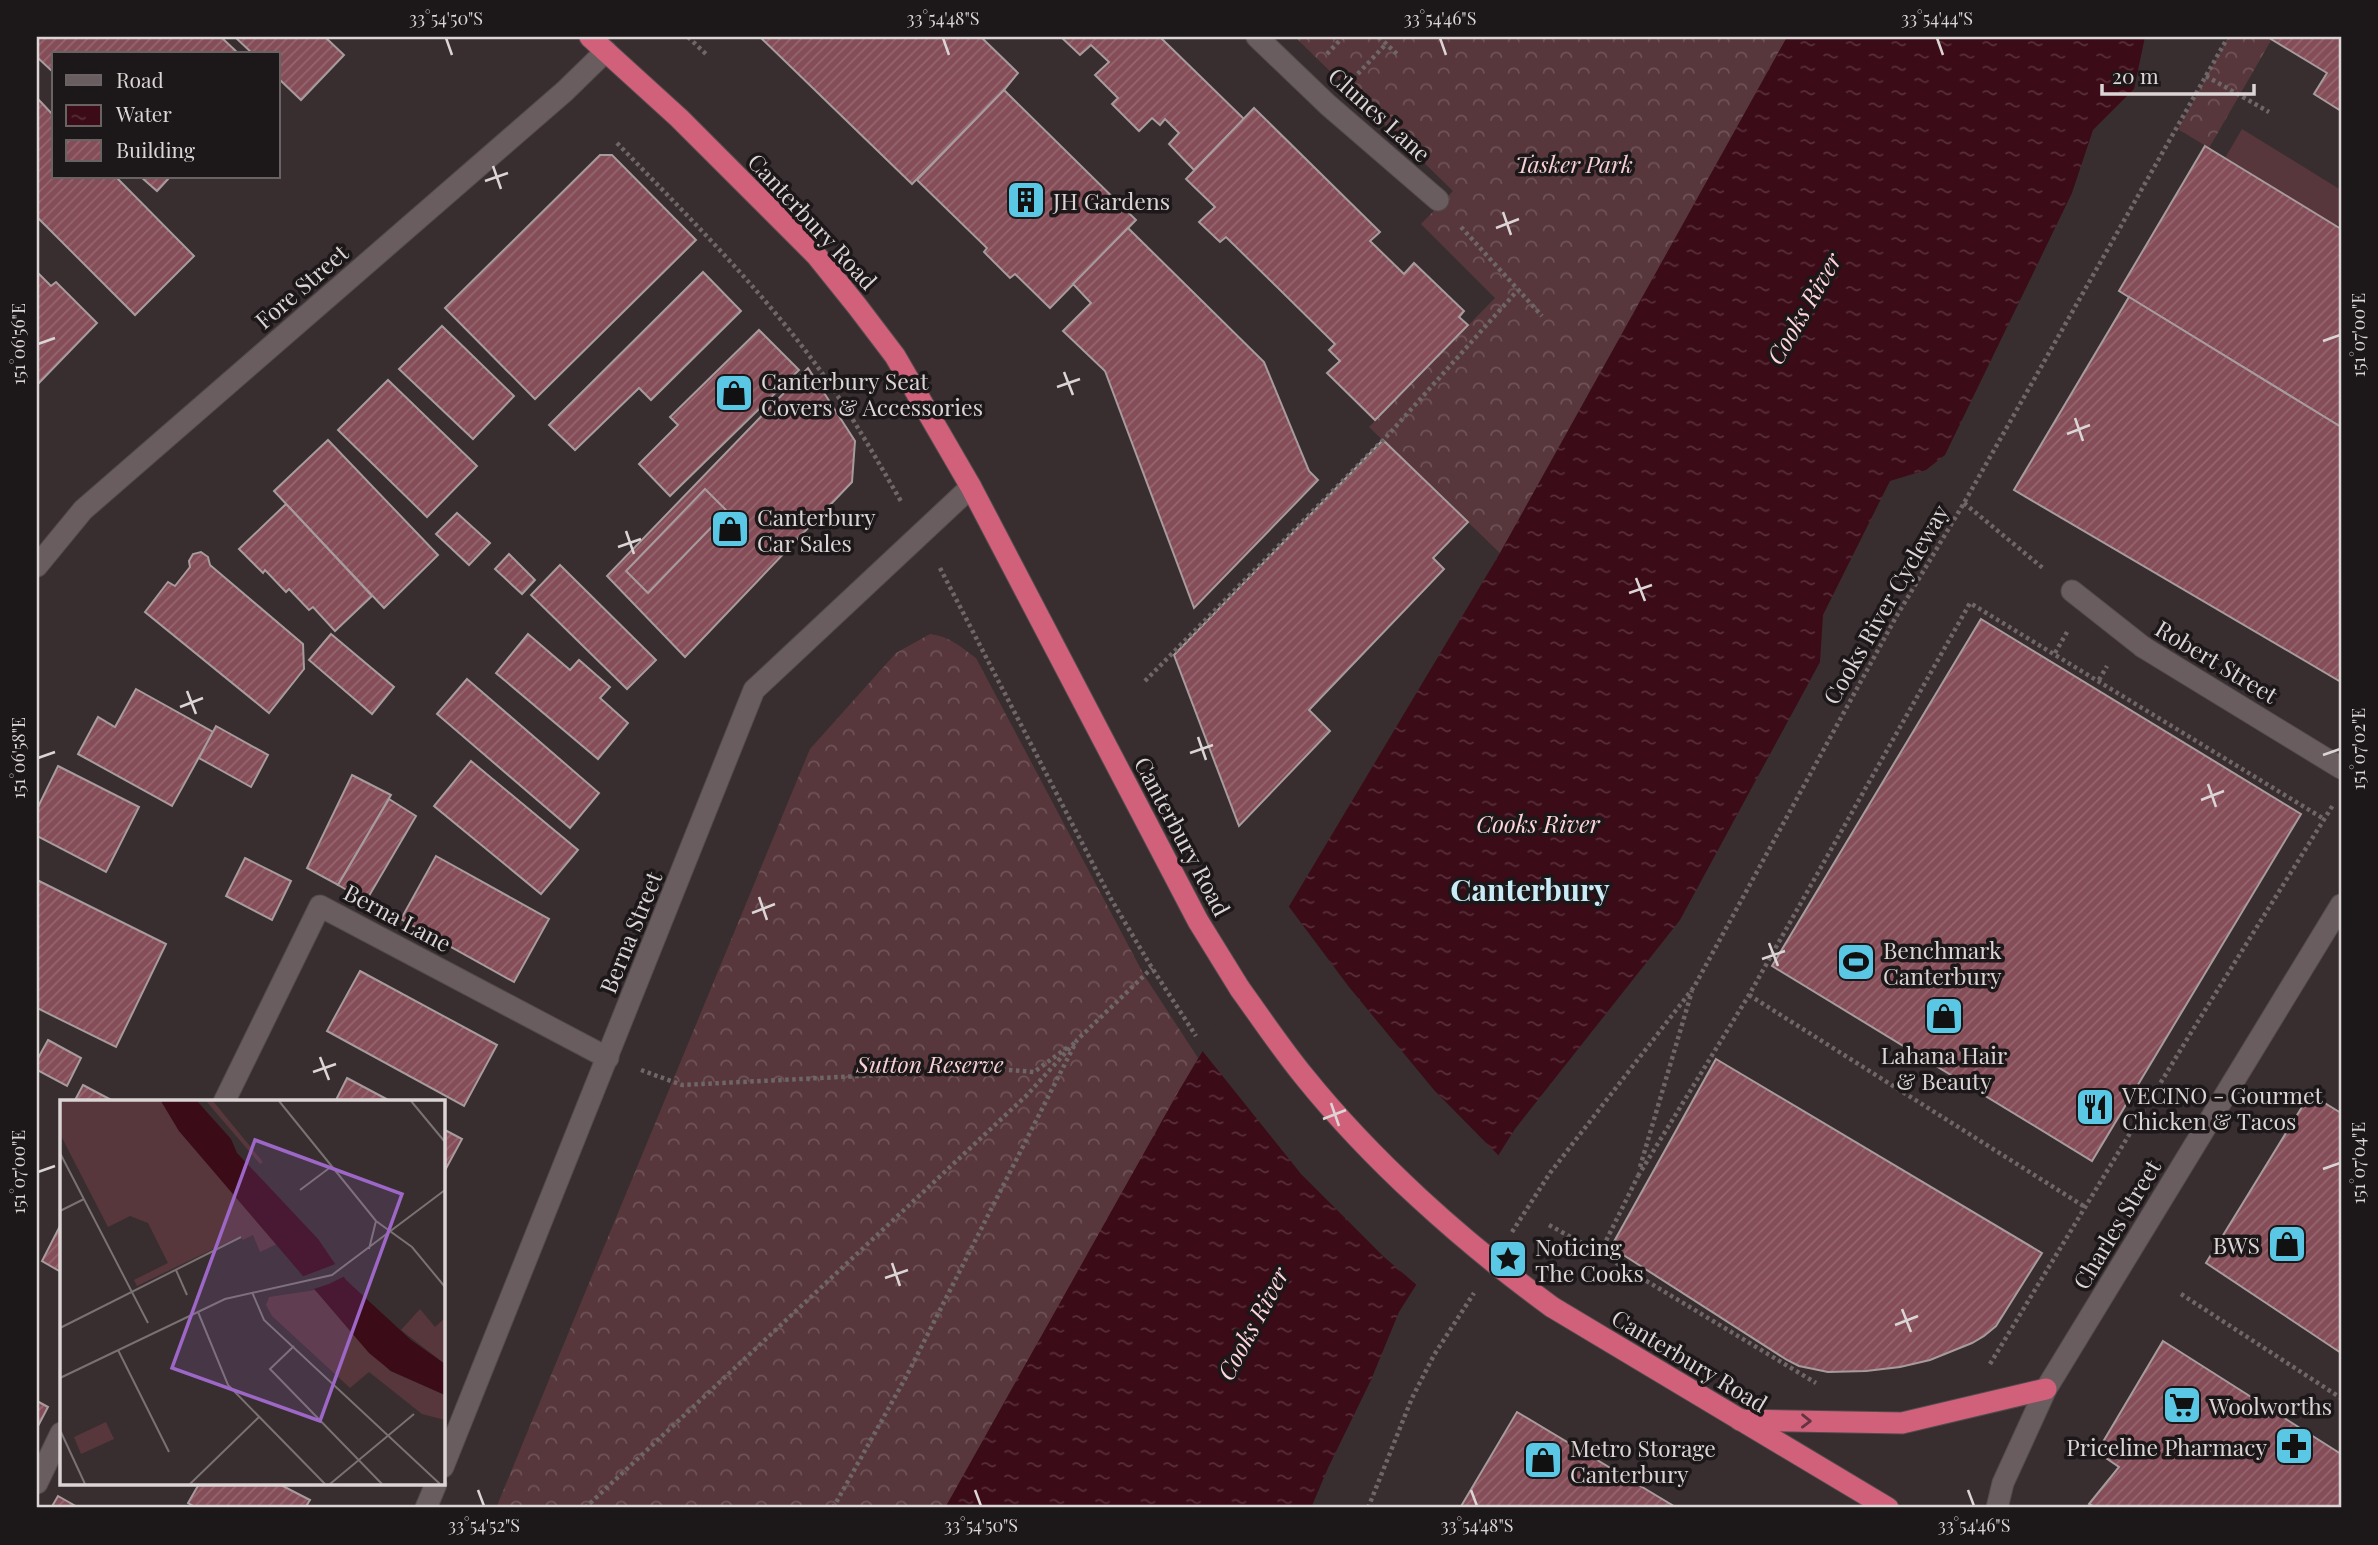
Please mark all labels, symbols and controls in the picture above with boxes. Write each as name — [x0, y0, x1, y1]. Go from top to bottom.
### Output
text: 33°54'50"S — [409, 6, 483, 30]
text: 33°54'48"S — [906, 6, 980, 30]
text: 33°54'46"S — [1404, 6, 1476, 30]
text: 33°54'44"S — [1901, 6, 1973, 30]
legend — [52, 52, 280, 178]
scale bar — [2102, 52, 2254, 96]
street label: Clunes Lane — [1322, 60, 1438, 168]
text: 20 m — [2112, 61, 2159, 89]
text: Road — [116, 65, 164, 93]
text: Water — [115, 99, 172, 127]
text: Building — [116, 135, 195, 163]
street label: Canterbury Road — [742, 146, 884, 296]
park label: Tasker Park — [1515, 148, 1633, 179]
building icon: JH Gardens — [1005, 179, 1047, 221]
place label: JH Gardens — [1052, 185, 1170, 216]
street label: Fore Street — [248, 236, 355, 335]
water label: Cooks River — [1758, 246, 1848, 370]
text: 151°07'00"E — [2346, 293, 2370, 377]
text: 151°06'56"E — [6, 303, 30, 385]
place label: Canterbury Seat Covers & Accessories — [761, 365, 983, 422]
shop icon: Canterbury Seat Covers & Accessories — [713, 372, 755, 414]
street label: Cooks River Cycleway — [1815, 498, 1955, 710]
place label: Canterbury Car Sales — [757, 501, 876, 558]
shop icon: Canterbury Car Sales — [709, 508, 751, 550]
street label: Robert Street — [2150, 612, 2285, 710]
text: 151°07'02"E — [2346, 708, 2370, 790]
text: 151°06'58"E — [6, 717, 30, 799]
street label: Canterbury Road — [1128, 751, 1238, 921]
water label: Cooks River — [1476, 807, 1601, 839]
street label: Berna Street — [592, 866, 669, 997]
district label: Canterbury — [1450, 869, 1610, 909]
street label: Berna Lane — [339, 876, 457, 958]
place label: Benchmark Canterbury — [1883, 934, 2002, 991]
sports icon: Benchmark Canterbury — [1835, 941, 1877, 983]
shop icon: Lahana Hair & Beauty — [1923, 995, 1965, 1037]
place label: Lahana Hair & Beauty — [1881, 1039, 2007, 1096]
park label: Sutton Reserve — [855, 1048, 1004, 1079]
place label: VECINO - Gourmet Chicken & Tacos — [2121, 1079, 2324, 1136]
restaurant icon: VECINO - Gourmet Chicken & Tacos — [2074, 1086, 2116, 1128]
inset map — [60, 1100, 444, 1486]
text: 151°07'04"E — [2346, 1122, 2370, 1204]
text: 151°07'00"E — [6, 1130, 30, 1214]
street label: Charles Street — [2065, 1153, 2167, 1295]
shop icon: BWS — [2266, 1223, 2308, 1265]
place label: BWS — [2213, 1229, 2260, 1260]
place label: Noticing The Cooks — [1535, 1231, 1644, 1288]
place icon: Noticing The Cooks — [1487, 1238, 1529, 1280]
water label: Cooks River — [1209, 1260, 1295, 1385]
street label: Canterbury Road — [1607, 1301, 1773, 1419]
supermarket icon: Woolworths — [2161, 1384, 2203, 1426]
place label: Woolworths — [2208, 1390, 2332, 1421]
one-way arrow — [1801, 1413, 1812, 1429]
pharmacy icon: Priceline Pharmacy — [2273, 1425, 2315, 1467]
place label: Priceline Pharmacy — [2066, 1431, 2267, 1462]
place label: Metro Storage Canterbury — [1570, 1432, 1716, 1489]
shop icon: Metro Storage Canterbury — [1522, 1439, 1564, 1481]
text: 33°54'52"S — [448, 1513, 520, 1537]
text: 33°54'50"S — [944, 1513, 1018, 1537]
text: 33°54'48"S — [1440, 1513, 1514, 1537]
text: 33°54'46"S — [1938, 1513, 2010, 1537]

